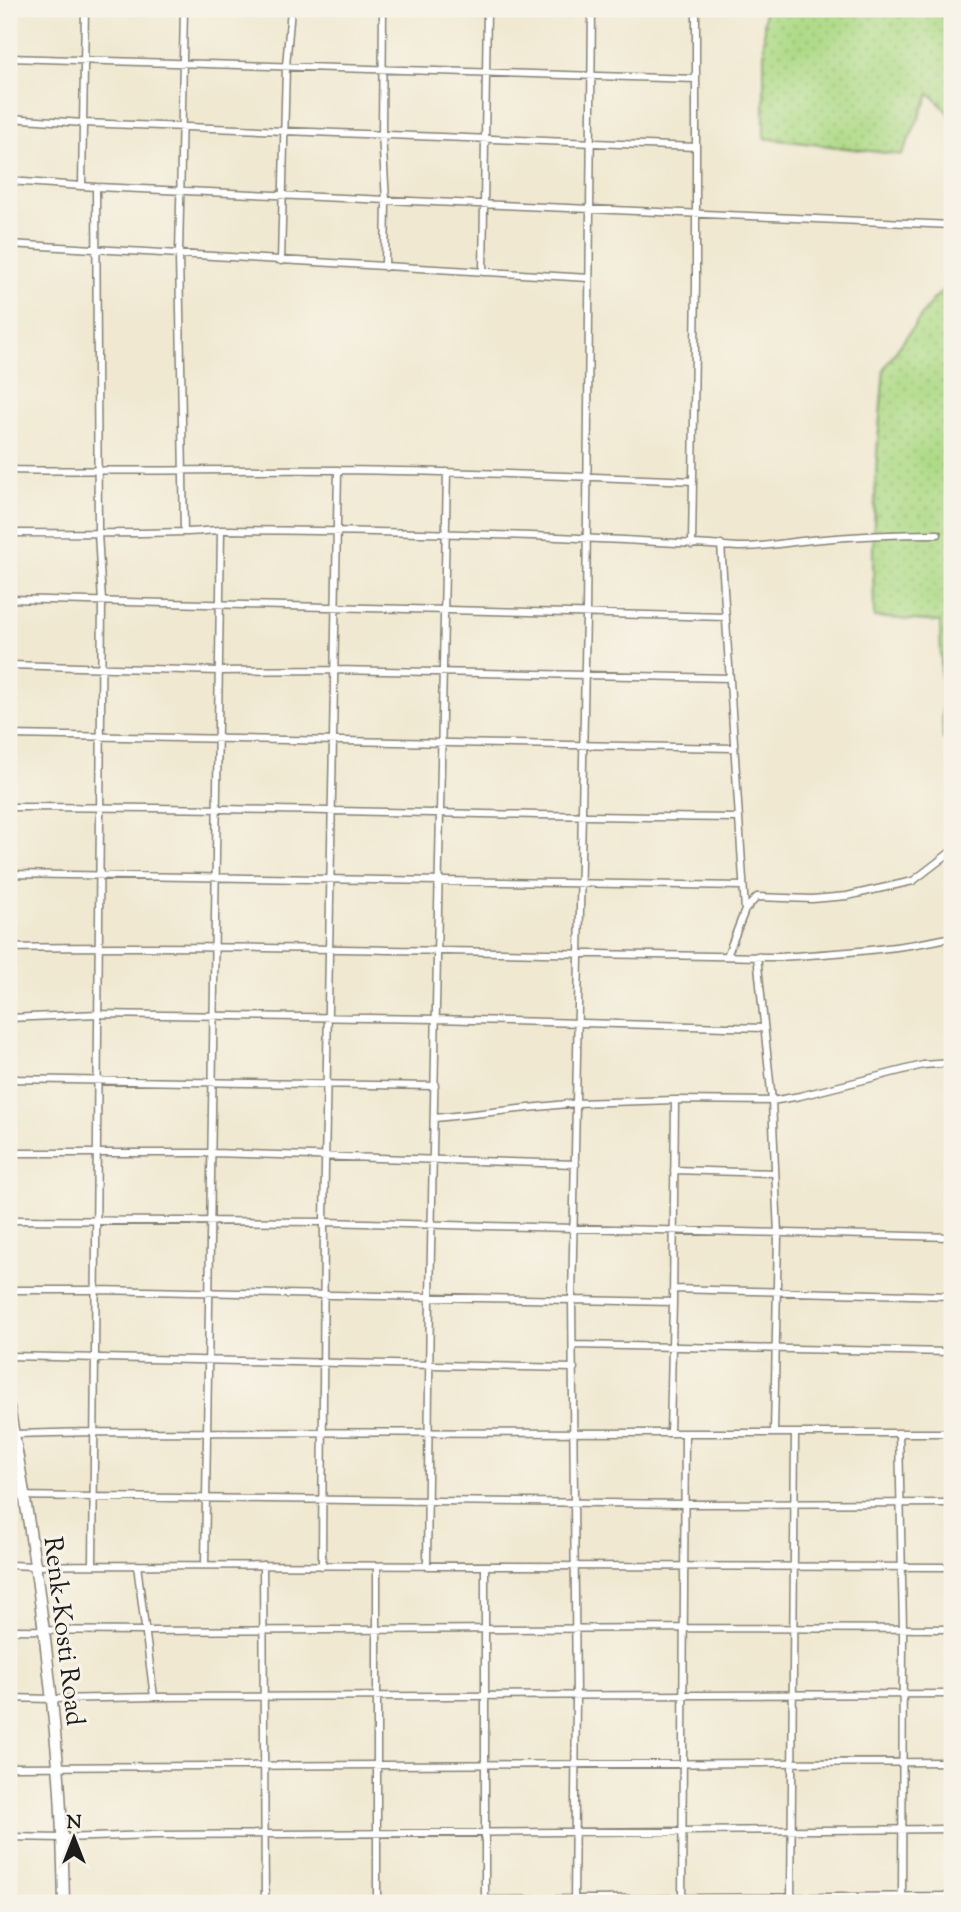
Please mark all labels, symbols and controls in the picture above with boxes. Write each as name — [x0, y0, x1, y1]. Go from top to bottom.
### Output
street label: Renk-Kosti Road — [33, 1535, 93, 1728]
north arrow — [38, 1804, 108, 1874]
text: N — [66, 1810, 82, 1837]

